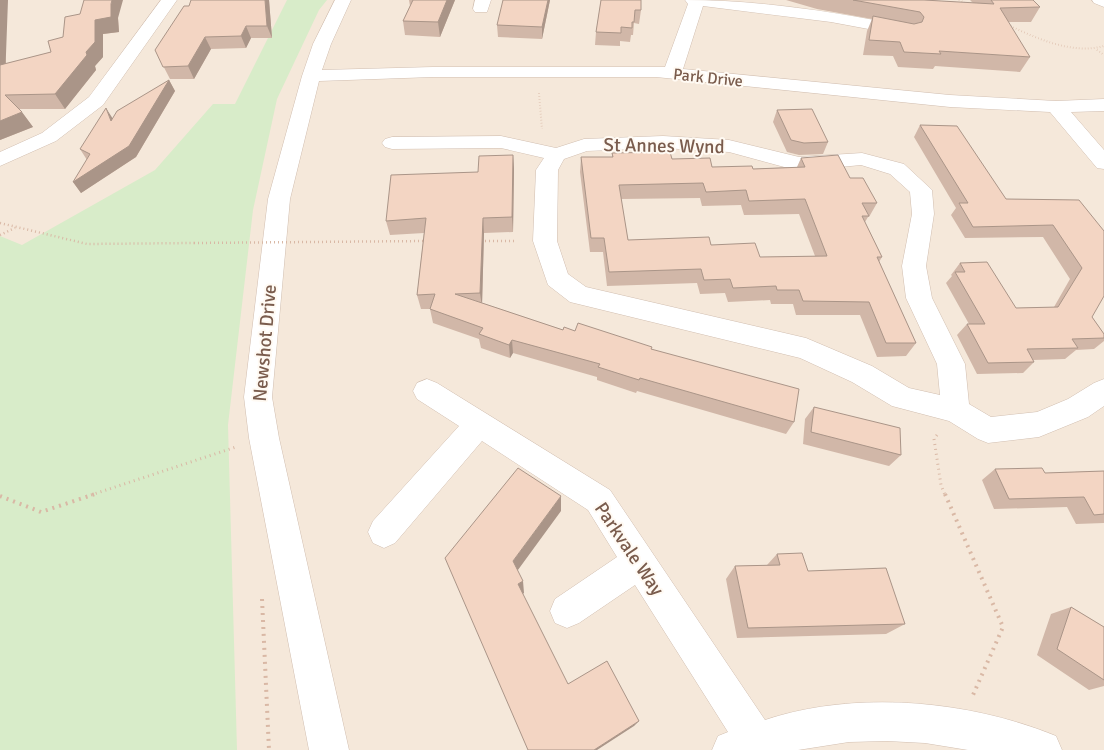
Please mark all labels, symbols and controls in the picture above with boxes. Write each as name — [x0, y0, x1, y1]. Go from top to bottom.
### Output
street label: Park Drive — [672, 64, 744, 92]
street label: St Annes Wynd — [603, 133, 725, 159]
street label: Newshot Drive — [248, 283, 282, 403]
street label: Parkvale Way — [589, 498, 669, 600]

